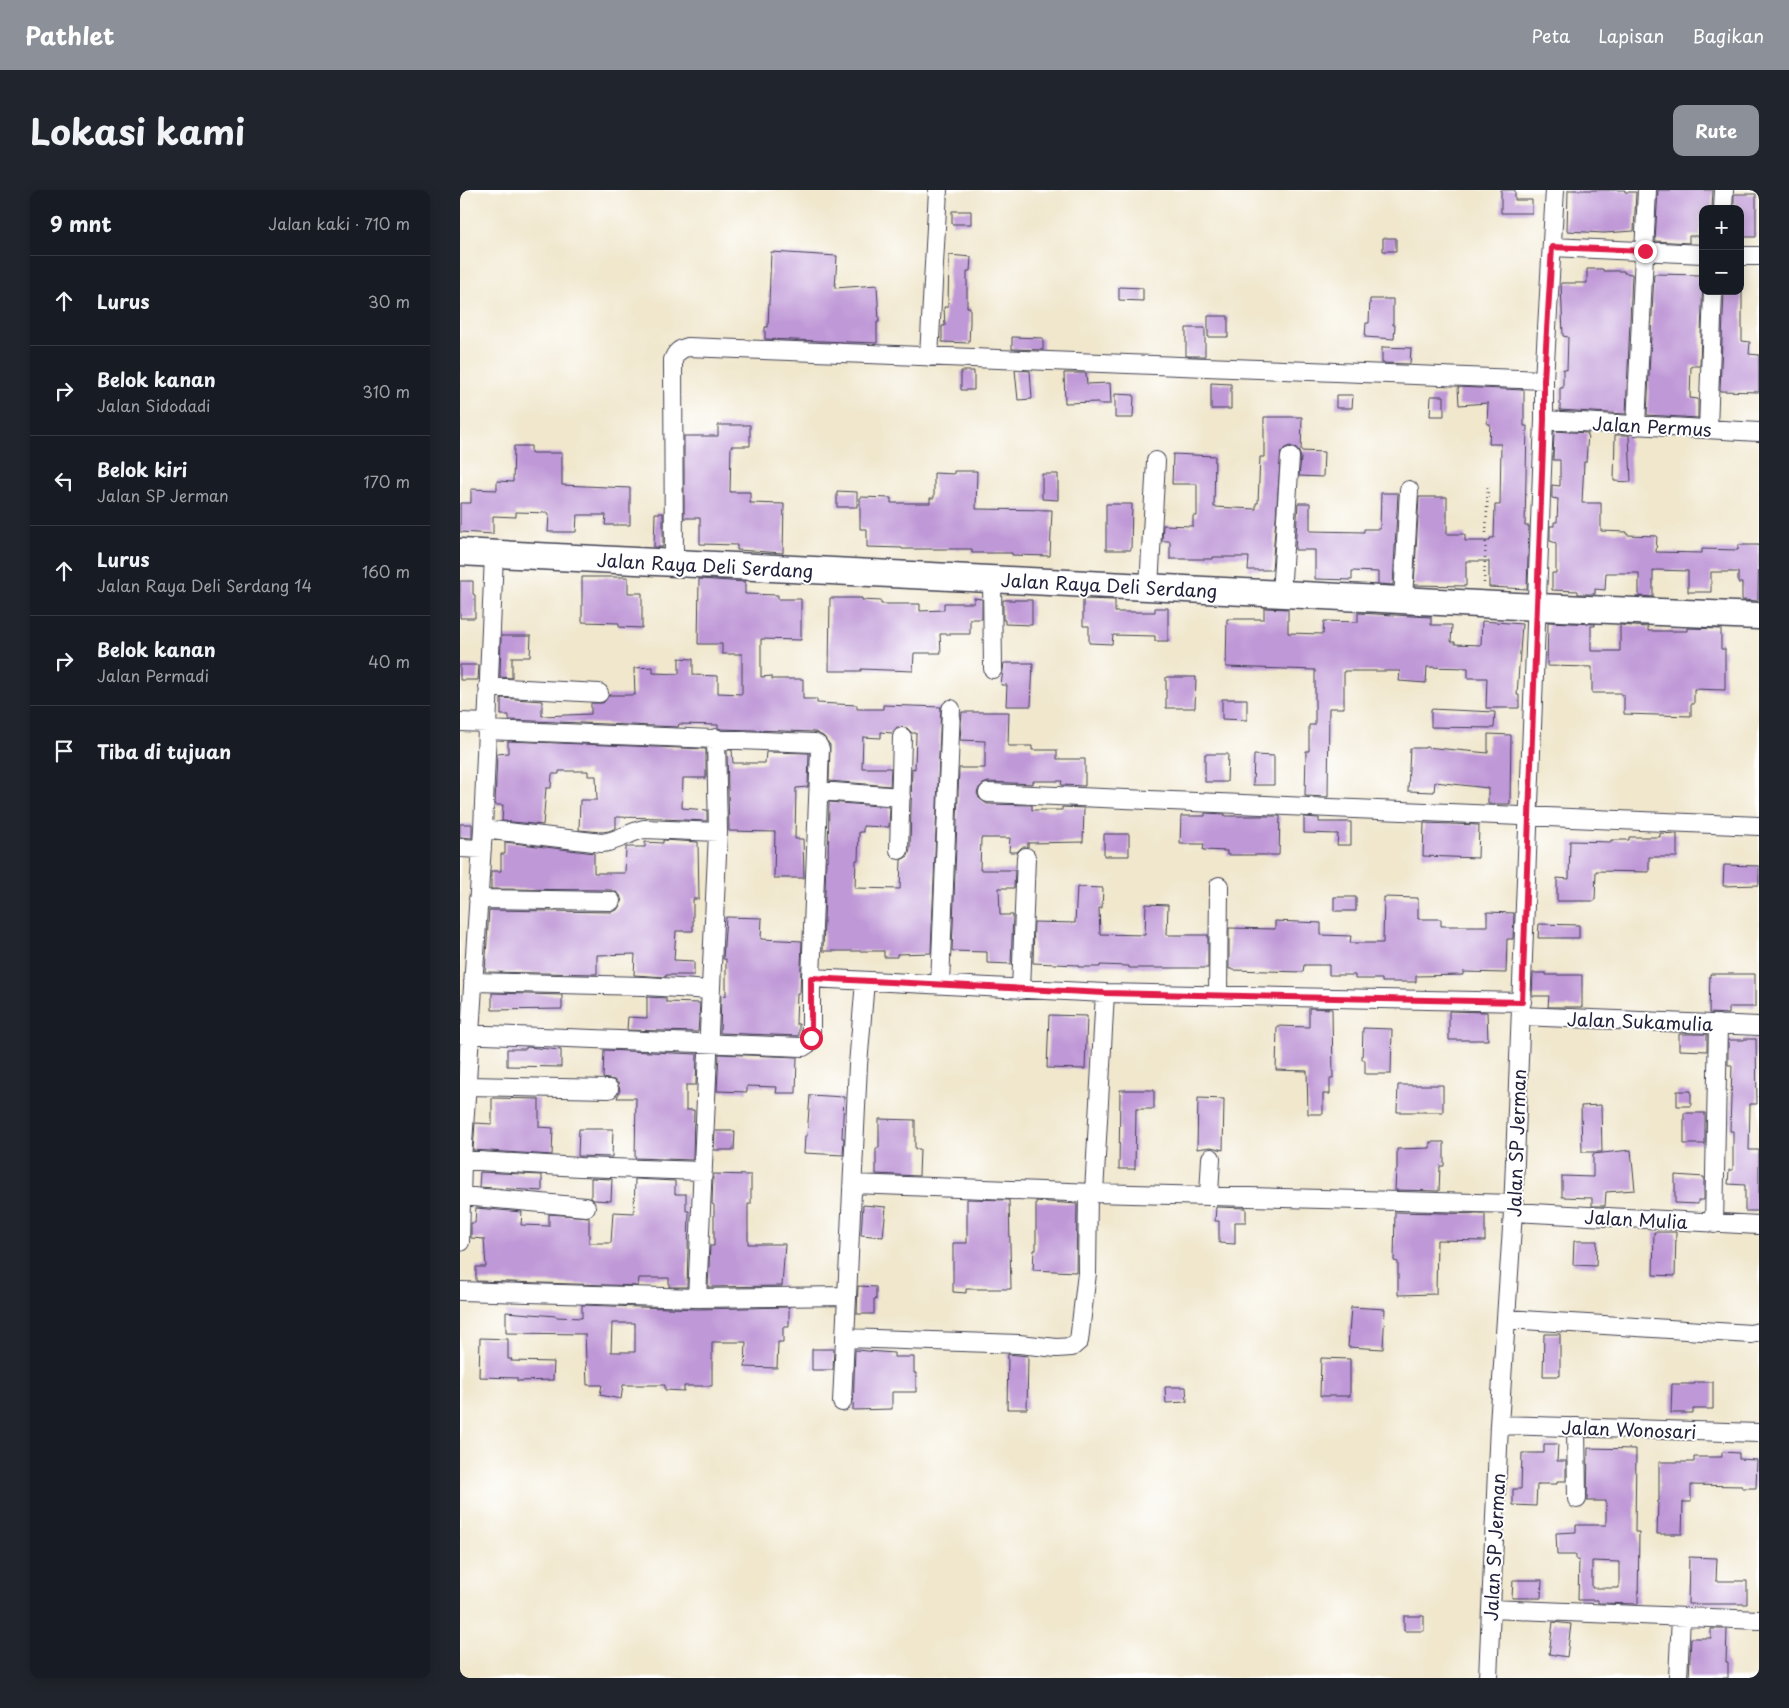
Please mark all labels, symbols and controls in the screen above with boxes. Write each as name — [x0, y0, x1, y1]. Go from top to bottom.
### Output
text: Pathlet — [25, 17, 115, 53]
text: Peta — [1532, 22, 1570, 49]
text: Lapisan — [1598, 22, 1664, 49]
text: Bagikan — [1692, 22, 1764, 49]
text: Lokasi kami — [30, 104, 245, 157]
button: Rute — [1673, 105, 1759, 156]
map controls — [1699, 205, 1744, 295]
button: + — [1699, 205, 1744, 250]
text: 9 mnt — [50, 207, 112, 239]
text: Jalan kaki · 710 m — [268, 211, 410, 235]
route end — [1634, 240, 1657, 263]
button: − — [1699, 250, 1744, 295]
icon: ahead — [50, 287, 78, 315]
text: Lurus — [97, 287, 150, 315]
text: 30 m — [368, 289, 410, 313]
text: Belok kanan — [97, 365, 216, 393]
icon: right — [50, 377, 78, 405]
text: 310 m — [362, 379, 410, 403]
text: Jalan Sidodadi — [97, 393, 211, 417]
street label: Jalan Permus — [1592, 409, 1712, 443]
text: Belok kiri — [97, 455, 187, 483]
icon: left — [50, 467, 78, 495]
text: 170 m — [364, 469, 410, 493]
text: Jalan SP Jerman — [97, 483, 229, 507]
text: Lurus — [97, 545, 150, 573]
street label: Jalan Raya Deli Serdang — [596, 546, 814, 584]
icon: ahead — [50, 557, 78, 585]
text: 160 m — [362, 559, 410, 583]
street label: Jalan Raya Deli Serdang — [1000, 566, 1218, 604]
text: Jalan Raya Deli Serdang 14 — [97, 573, 312, 597]
text: Belok kanan — [97, 635, 216, 663]
icon: right — [50, 647, 78, 675]
text: 40 m — [368, 649, 410, 673]
text: Jalan Permadi — [97, 663, 209, 687]
icon: arrive — [50, 737, 78, 765]
text: Tiba di tujuan — [97, 737, 231, 765]
street label: Jalan Sukamulia — [1566, 1005, 1714, 1037]
route start — [800, 1027, 823, 1050]
street label: Jalan SP Jerman — [1500, 1069, 1532, 1217]
street label: Jalan Mulia — [1584, 1203, 1688, 1235]
street label: Jalan Wonosari — [1561, 1413, 1697, 1445]
street label: Jalan SP Jerman — [1477, 1472, 1511, 1622]

